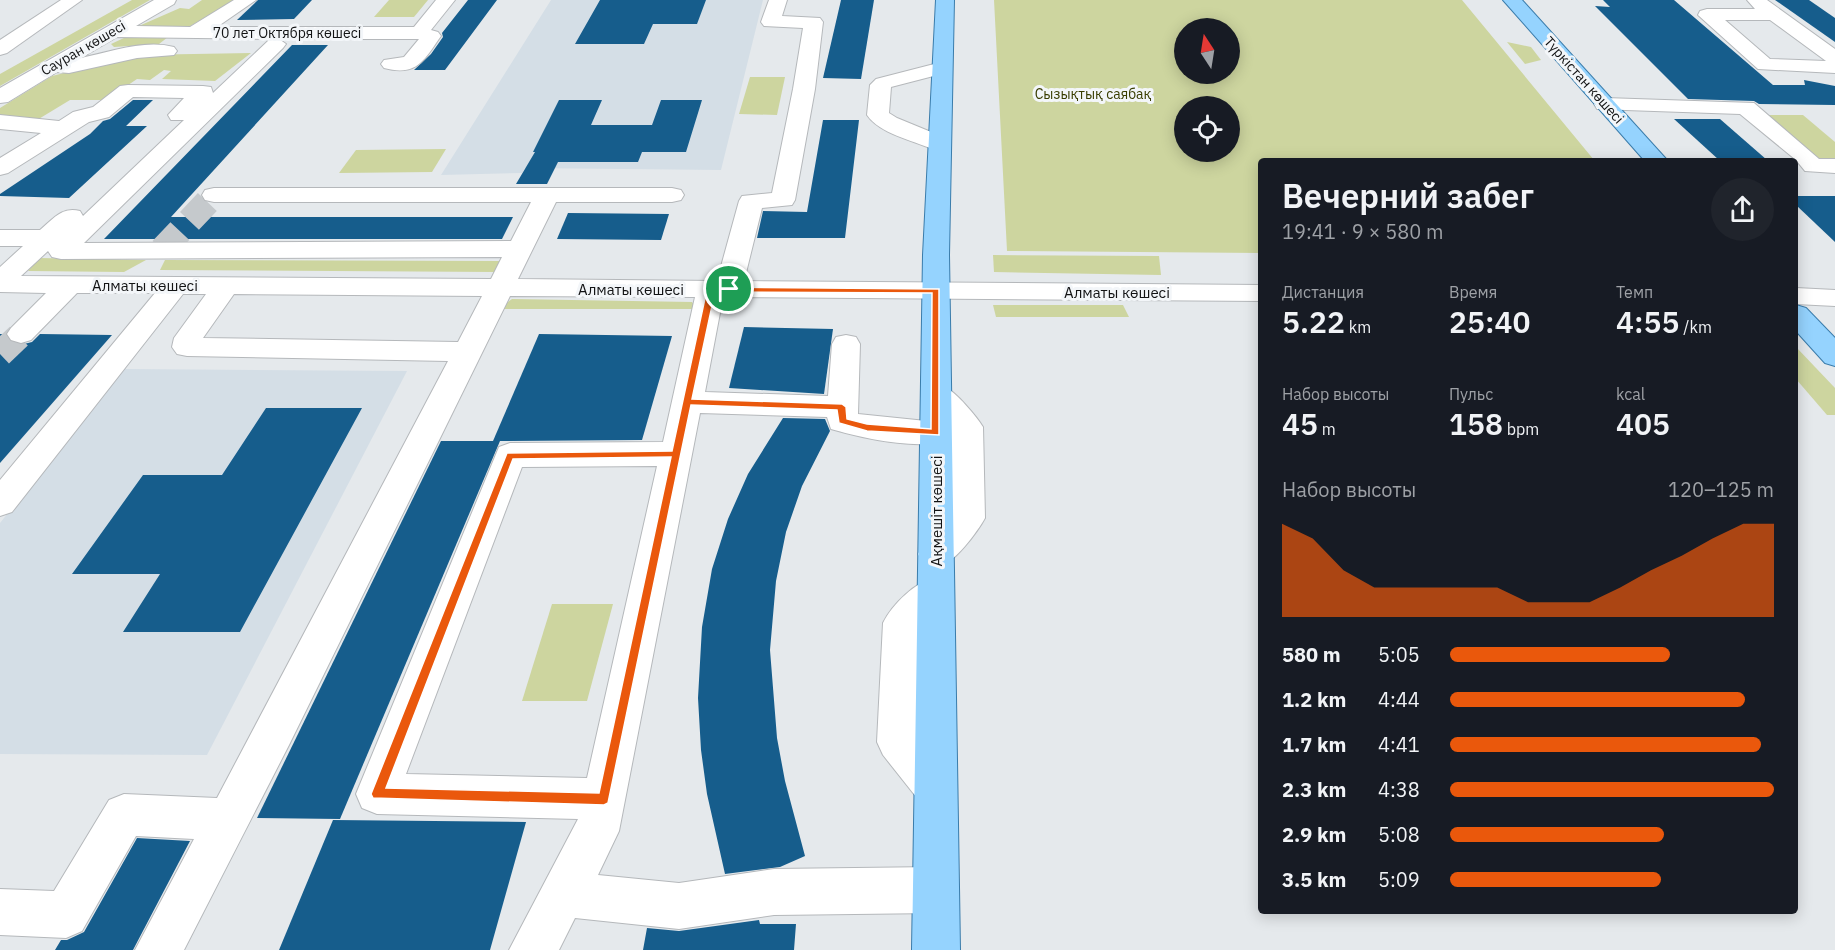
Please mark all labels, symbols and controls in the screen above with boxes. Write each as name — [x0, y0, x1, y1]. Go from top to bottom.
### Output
street label: Сауран көшесі — [37, 16, 129, 80]
north arrow — [1174, 18, 1240, 84]
map controls — [1174, 18, 1240, 162]
street label: 70 лет Октября көшесі — [213, 24, 361, 42]
street label: Түркістан көшесі — [1540, 33, 1628, 127]
park label: Сызықтық саябақ — [1035, 85, 1152, 103]
button: locate — [1174, 96, 1240, 162]
text: Вечерний забег — [1282, 174, 1534, 217]
button: share — [1711, 178, 1774, 241]
text: 19:41 · 9 × 580 m — [1282, 218, 1443, 245]
pin — [703, 263, 754, 314]
icon: arrive — [712, 272, 745, 305]
street label: Алматы көшесі — [92, 276, 198, 295]
street label: Алматы көшесі — [578, 280, 684, 299]
text: Дистанция — [1282, 282, 1364, 302]
text: Время — [1449, 282, 1497, 302]
text: Темп — [1616, 282, 1653, 302]
street label: Алматы көшесі — [1064, 283, 1170, 302]
text: 5.22 — [1282, 302, 1345, 341]
text: 25:40 — [1449, 302, 1531, 341]
text: 4:55 — [1616, 302, 1680, 341]
text: km — [1345, 317, 1371, 337]
text: /km — [1680, 317, 1712, 337]
text: Набор высоты — [1282, 384, 1389, 404]
text: Пульс — [1449, 384, 1493, 404]
text: kcal — [1616, 384, 1645, 404]
text: 45 — [1282, 404, 1318, 443]
text: 158 — [1449, 404, 1503, 443]
text: 405 — [1616, 404, 1670, 443]
text: m — [1318, 419, 1336, 439]
text: bpm — [1503, 419, 1539, 439]
street label: Ақмешіт көшесі — [927, 456, 946, 566]
text: Набор высоты — [1282, 476, 1416, 503]
text: 120–125 m — [1668, 476, 1774, 503]
text: 580 m — [1282, 641, 1341, 668]
text: 5:05 — [1378, 641, 1420, 668]
text: 1.2 km — [1282, 686, 1346, 713]
text: 4:44 — [1378, 686, 1420, 713]
text: 1.7 km — [1282, 731, 1346, 758]
text: 4:41 — [1378, 731, 1420, 758]
text: 2.3 km — [1282, 776, 1346, 803]
text: 4:38 — [1378, 776, 1420, 803]
text: 2.9 km — [1282, 821, 1346, 848]
text: 5:08 — [1378, 821, 1420, 848]
text: 3.5 km — [1282, 866, 1346, 893]
text: 5:09 — [1378, 866, 1420, 893]

